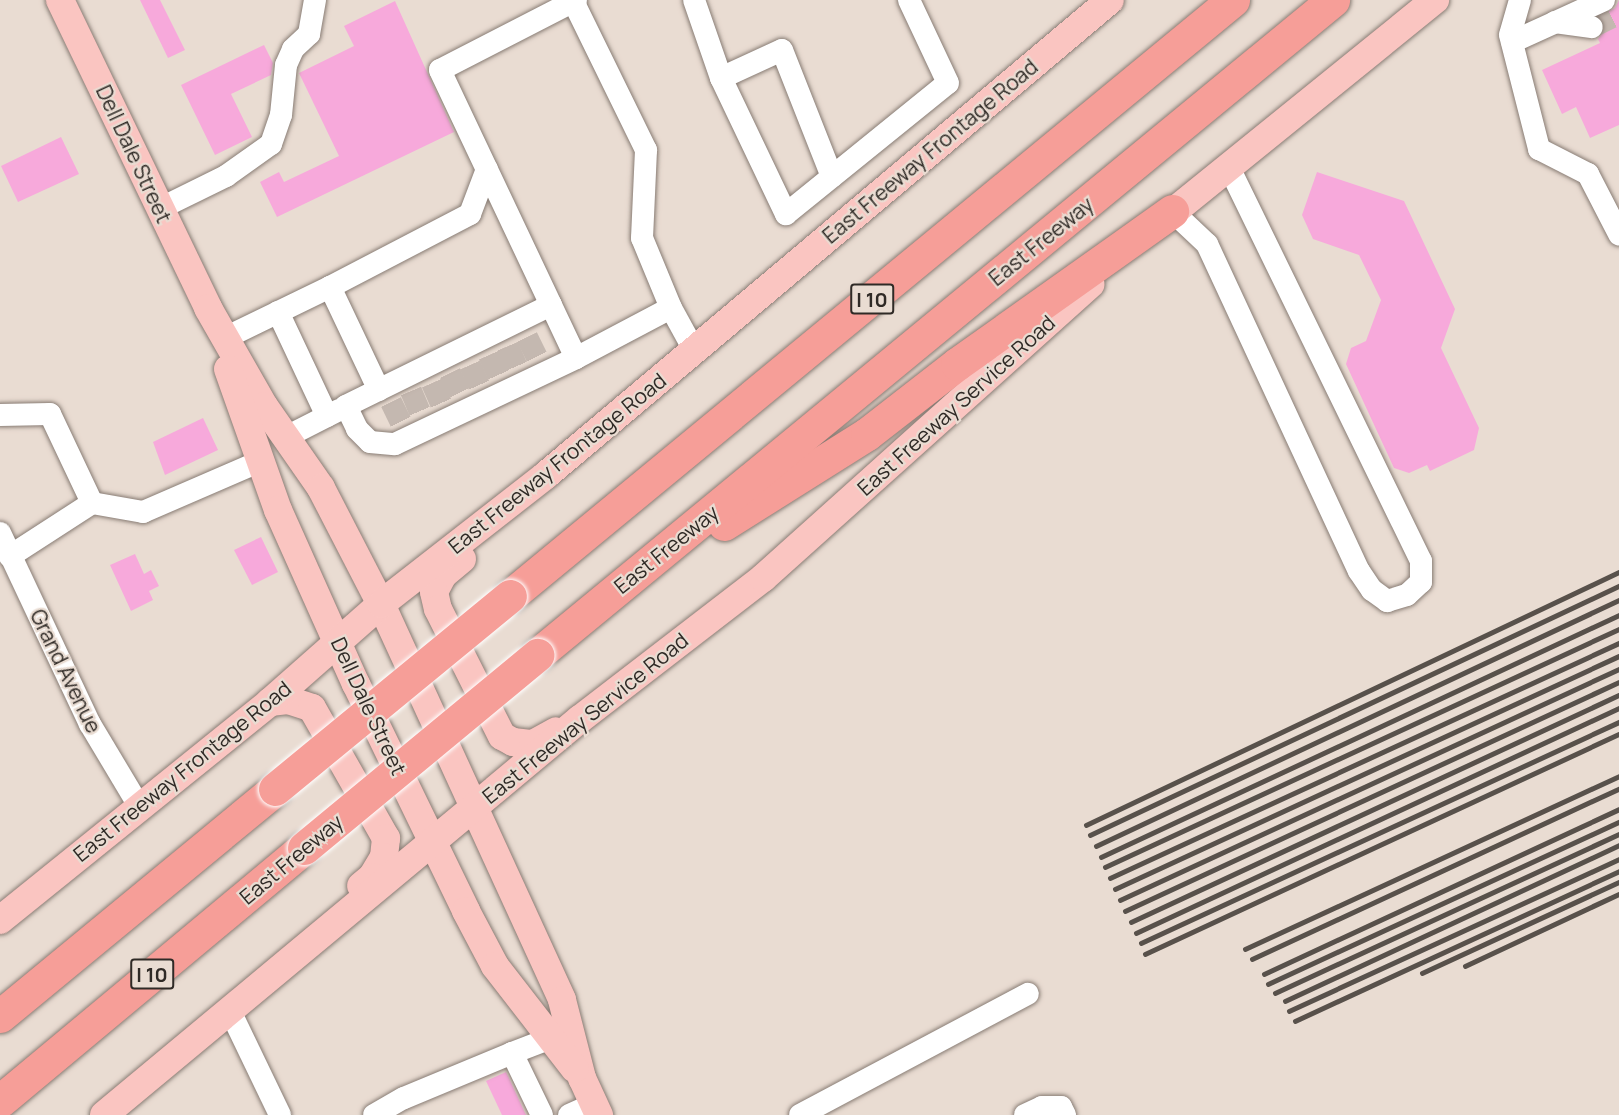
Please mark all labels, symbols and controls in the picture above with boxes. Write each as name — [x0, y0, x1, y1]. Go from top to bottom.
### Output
street label: East Freeway Frontage Road — [817, 54, 1043, 248]
street label: Dell Dale Street — [91, 81, 177, 227]
street label: East Freeway — [984, 191, 1098, 291]
road number: I 10 — [850, 282, 894, 316]
street label: East Freeway Service Road — [852, 310, 1060, 500]
street label: East Freeway Frontage Road — [443, 367, 671, 559]
street label: East Freeway — [609, 499, 723, 599]
street label: Grand Avenue — [25, 605, 107, 737]
street label: East Freeway Service Road — [477, 627, 693, 809]
street label: Dell Dale Street — [326, 633, 412, 779]
street label: East Freeway Frontage Road — [68, 675, 296, 867]
street label: East Freeway — [234, 809, 348, 909]
road number: I 10 — [130, 957, 174, 991]

